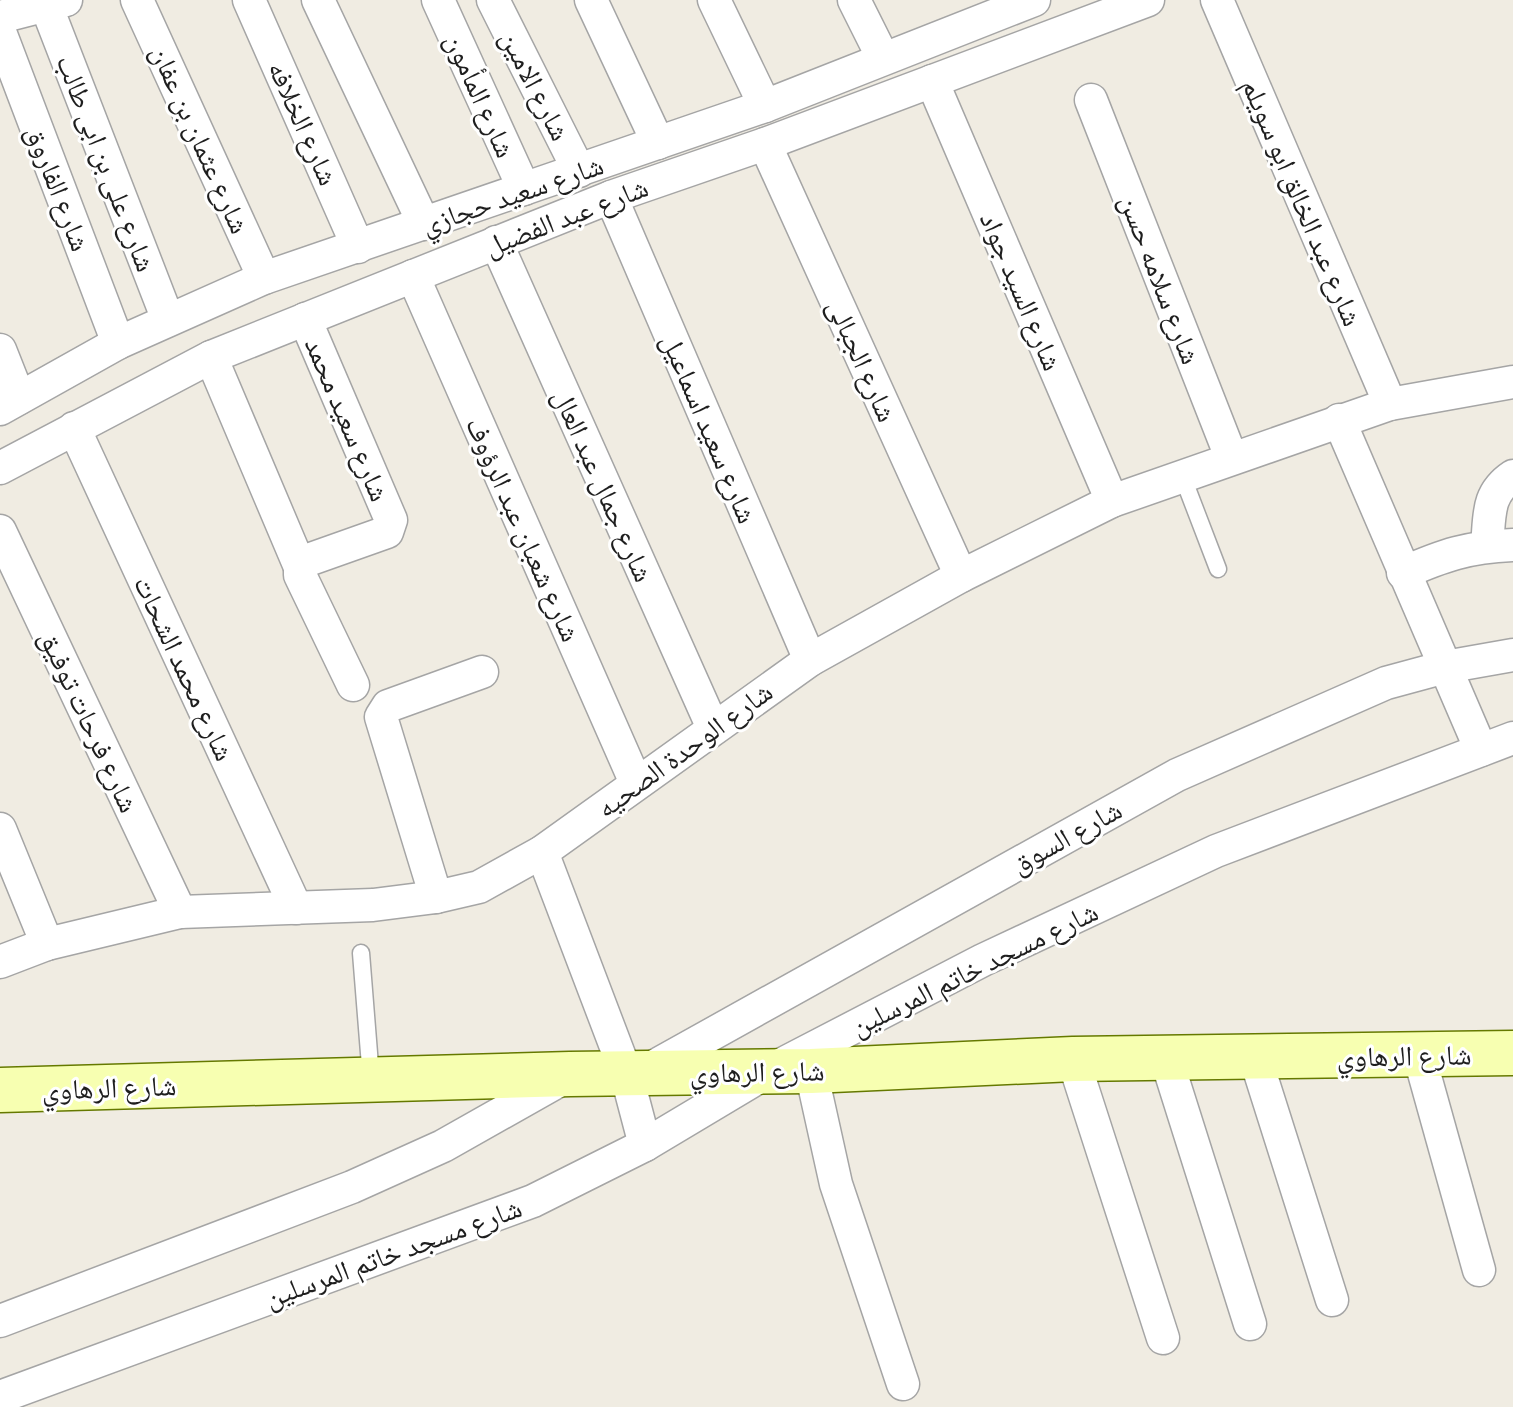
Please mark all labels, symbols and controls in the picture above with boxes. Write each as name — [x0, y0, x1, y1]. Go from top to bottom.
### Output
street label: شارع الامين — [492, 23, 580, 147]
street label: شارع المأمون — [437, 27, 525, 163]
street label: شارع عثمان بن عفان — [143, 39, 259, 239]
street label: شارع على بن ابى طالب — [49, 49, 165, 277]
street label: شارع الخلافه — [260, 55, 348, 191]
street label: شارع عبد الخالق ابو سويلم — [1233, 73, 1372, 332]
street label: شارع الفاروق — [18, 120, 100, 256]
street label: شارع سعيد حجازي — [416, 146, 610, 247]
street label: شارع عبد الفضيل — [479, 168, 653, 264]
street label: شارع سلامه حسن — [1112, 189, 1210, 369]
street label: شارع السيد جواد — [972, 206, 1072, 376]
street label: شارع الجبالى — [819, 293, 907, 427]
street label: شارع سعيد اسماعيل — [653, 327, 767, 529]
street label: شارع سعيد محمد — [297, 331, 399, 507]
street label: شارع جمال عبد العال — [545, 383, 663, 587]
street label: شارع شعبان عبد الرؤوف — [458, 411, 590, 647]
street label: شارع محمد الشحات — [126, 570, 244, 766]
street label: شارع فرحات توفيق — [32, 624, 148, 818]
street label: شارع الوحدة الصحيه — [589, 673, 779, 825]
street label: شارع السوق — [1004, 790, 1128, 882]
street label: شارع مسجد خاتم المرسلين — [844, 892, 1104, 1045]
street label: شارع الرهاوي — [1336, 1035, 1472, 1080]
street label: شارع الرهاوي — [689, 1051, 825, 1096]
street label: شارع الرهاوي — [41, 1066, 177, 1113]
street label: شارع مسجد خاتم المرسلين — [259, 1188, 527, 1317]

